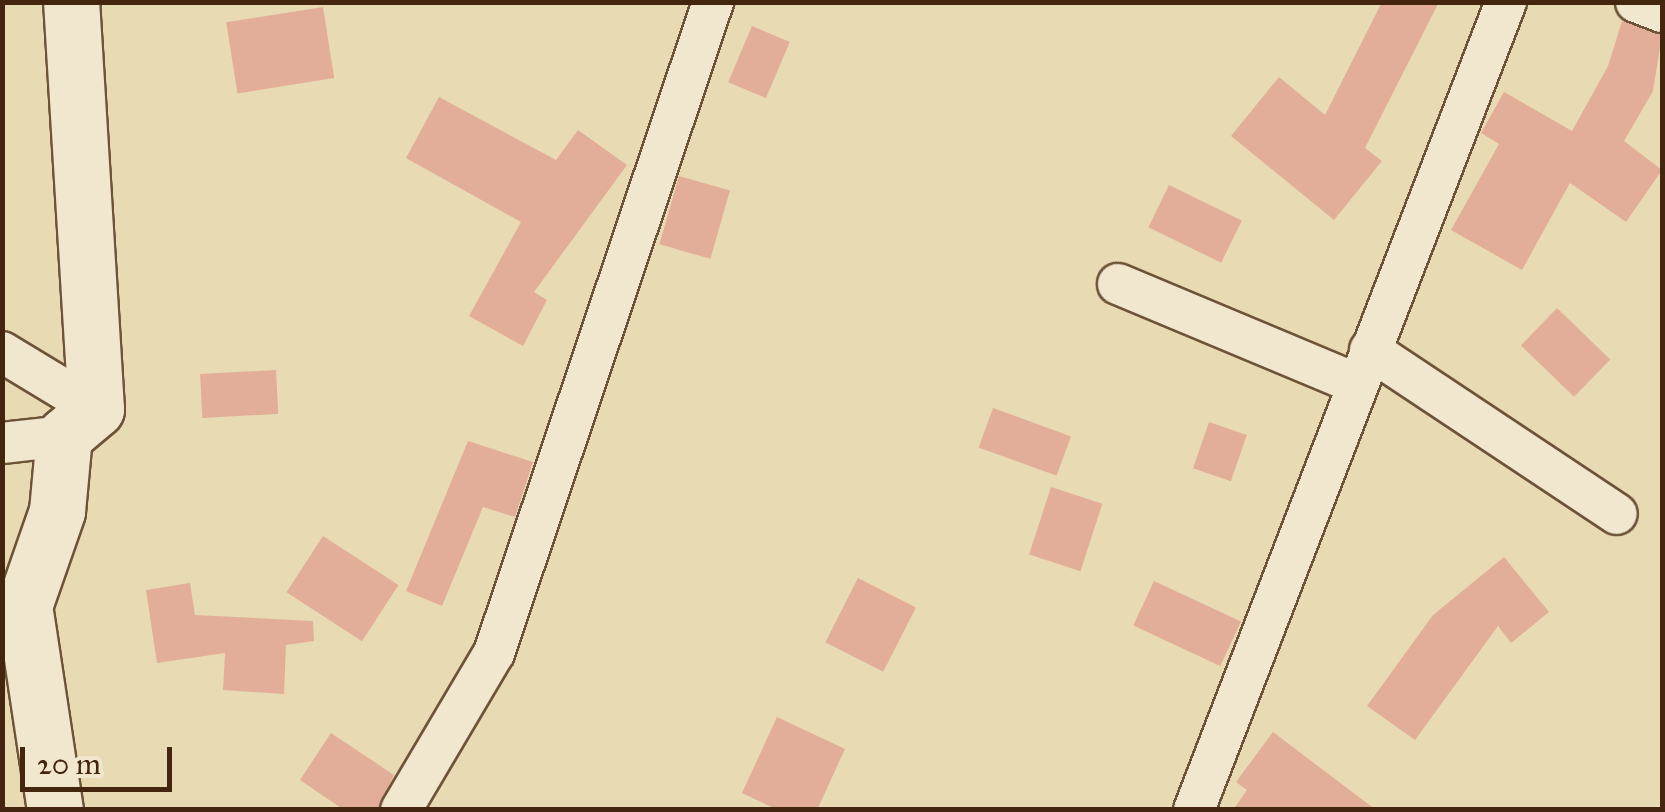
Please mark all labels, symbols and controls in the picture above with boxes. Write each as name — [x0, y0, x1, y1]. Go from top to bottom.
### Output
scale bar — [25, 727, 178, 789]
text: 20 m — [37, 746, 101, 782]

